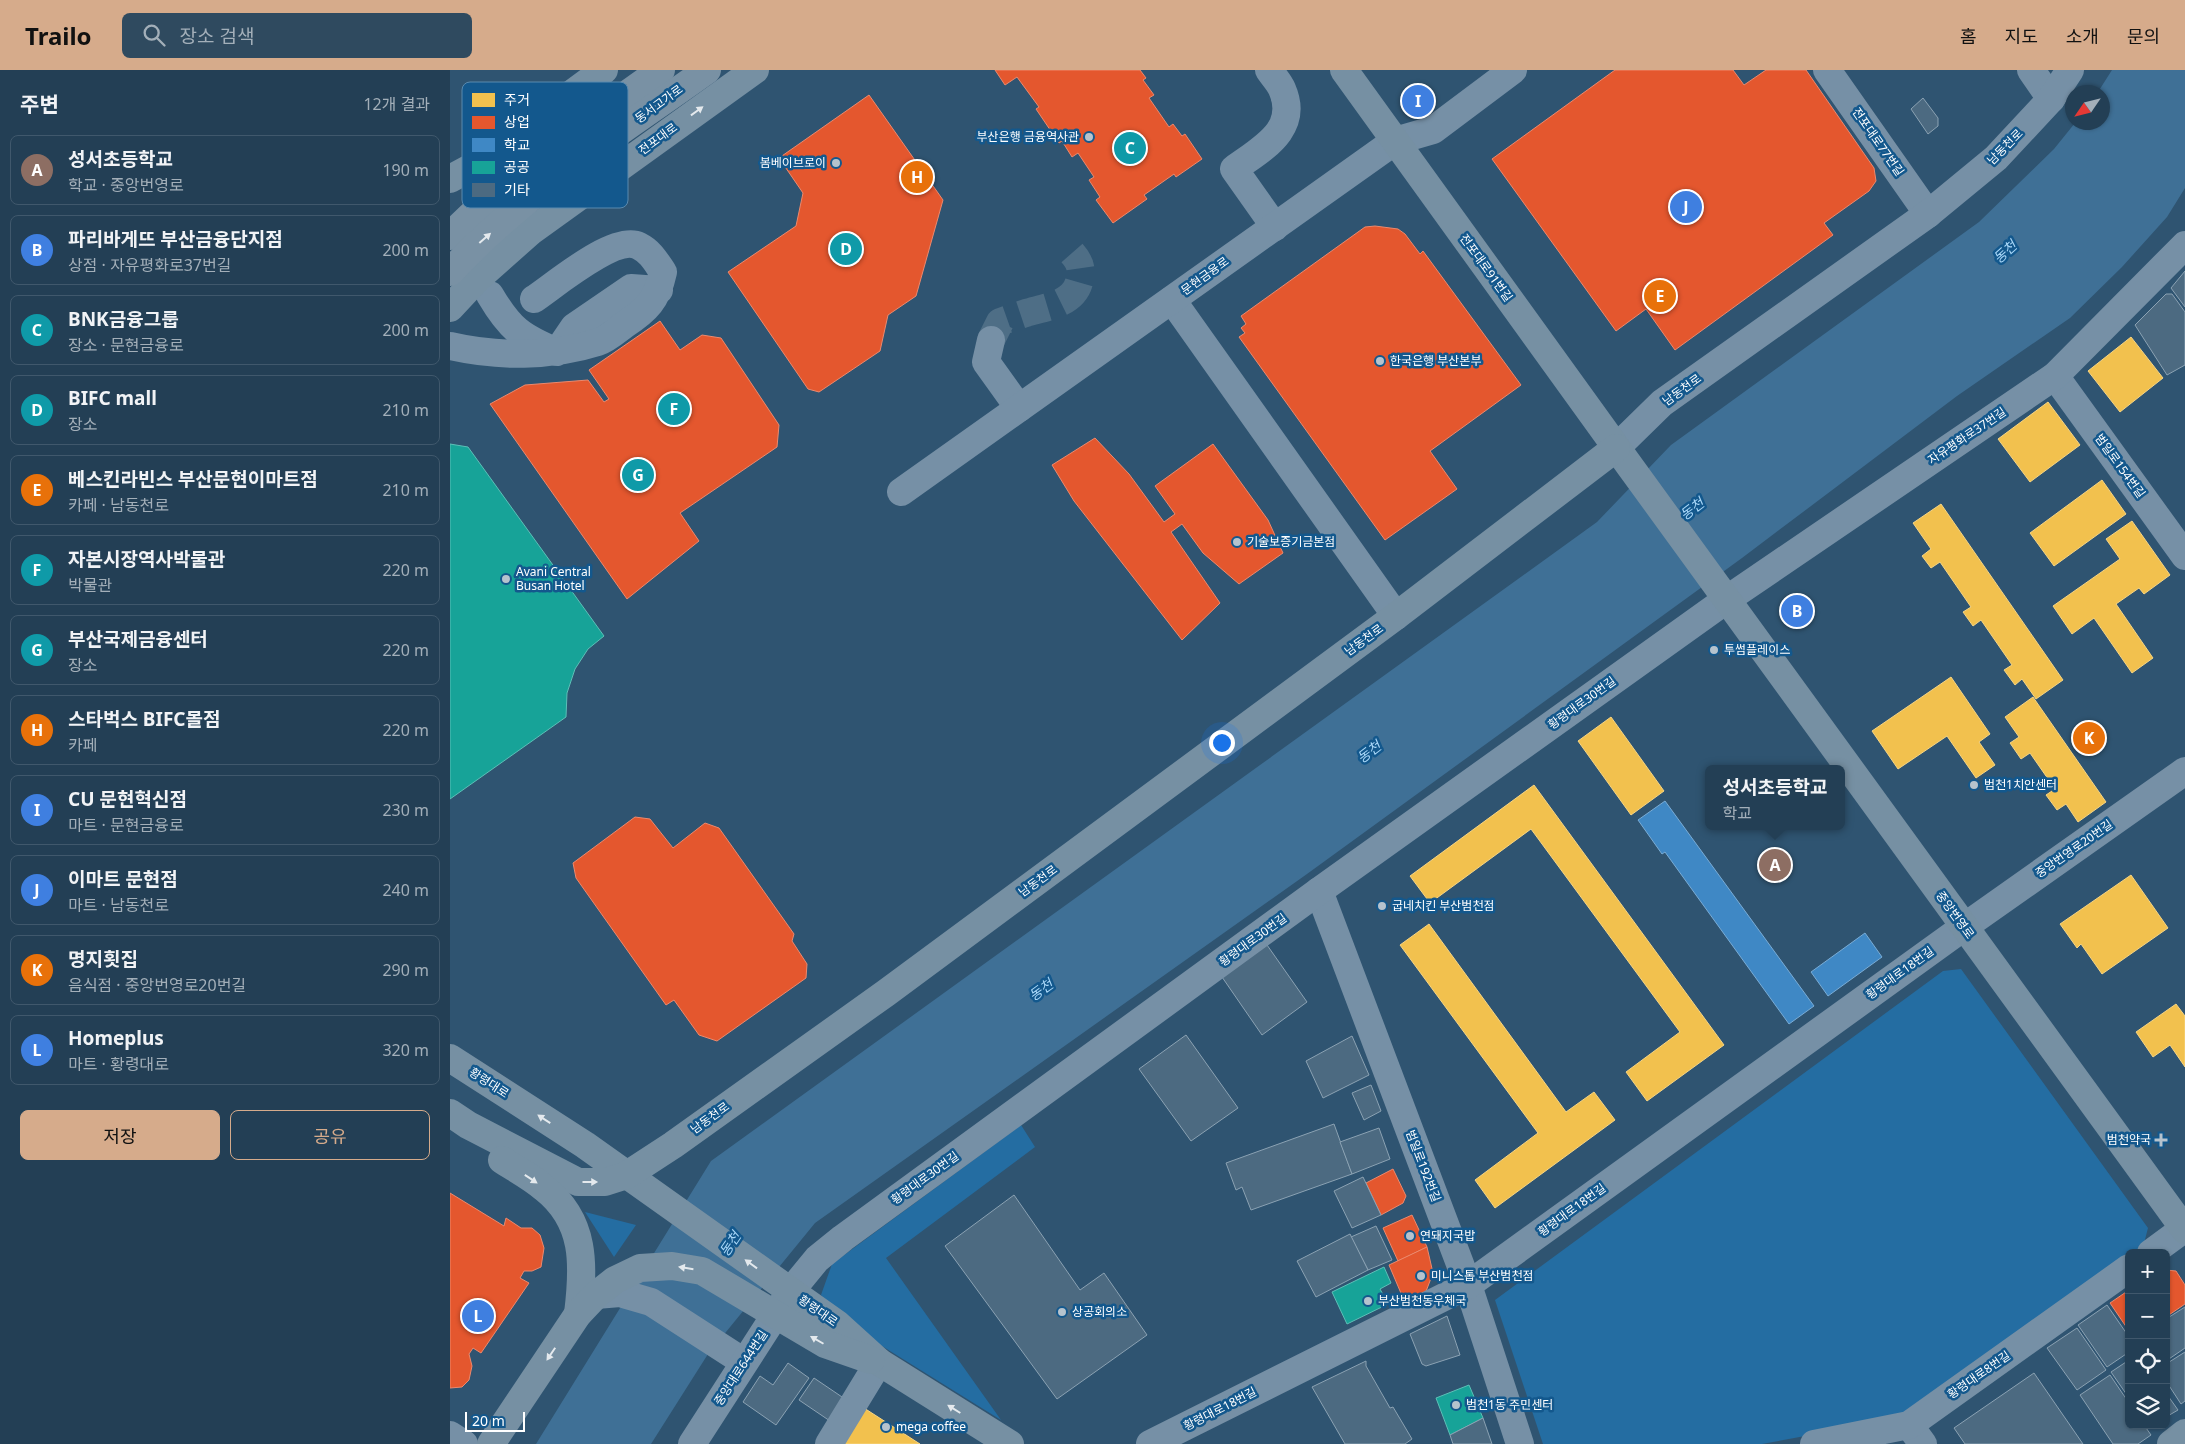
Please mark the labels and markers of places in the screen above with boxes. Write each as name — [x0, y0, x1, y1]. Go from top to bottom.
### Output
pin: I — [1402, 82, 1434, 120]
place label: 부산은행 금융역사관 — [977, 128, 1079, 145]
pin: C — [1114, 129, 1146, 167]
marker: 부산은행 금융역사관 — [1083, 131, 1095, 143]
place label: 봄베이브로이 — [760, 154, 826, 171]
marker: 봄베이브로이 — [830, 157, 842, 169]
pin: H — [901, 158, 933, 196]
pin: J — [1670, 188, 1702, 226]
pin: D — [830, 230, 862, 268]
pin: E — [1644, 277, 1676, 315]
place label: 한국은행 부산본부 — [1390, 352, 1481, 369]
marker: 한국은행 부산본부 — [1374, 355, 1386, 367]
pin: F — [658, 390, 690, 428]
pin: G — [622, 456, 654, 494]
place label: 기술보증기금본점 — [1247, 533, 1335, 550]
marker: 기술보증기금본점 — [1231, 536, 1243, 548]
place label: Avani Central Busan Hotel — [516, 563, 591, 594]
marker: Avani Central Busan Hotel — [500, 573, 512, 585]
pin: B — [1781, 592, 1813, 630]
place label: 투썸플레이스 — [1724, 641, 1790, 658]
marker: 투썸플레이스 — [1708, 644, 1720, 656]
pin: K — [2073, 719, 2105, 757]
place label: 범천1치안센터 — [1984, 776, 2057, 793]
marker: 범천1치안센터 — [1968, 779, 1980, 791]
pin: A — [1759, 846, 1791, 884]
place label: 굽네치킨 부산범천점 — [1392, 897, 1494, 914]
marker: 굽네치킨 부산범천점 — [1376, 900, 1388, 912]
place label: 범천약국 — [2107, 1131, 2151, 1148]
marker: 범천약국 — [2155, 1134, 2167, 1146]
place label: 연돼지국밥 — [1420, 1227, 1475, 1244]
marker: 연돼지국밥 — [1404, 1230, 1416, 1242]
place label: 미니스톱 부산범천점 — [1431, 1267, 1533, 1284]
marker: 미니스톱 부산범천점 — [1415, 1270, 1427, 1282]
place label: 부산범천동우체국 — [1378, 1292, 1466, 1309]
marker: 부산범천동우체국 — [1362, 1295, 1374, 1307]
pin: L — [462, 1297, 494, 1335]
place label: 상공회의소 — [1072, 1303, 1127, 1320]
marker: 상공회의소 — [1056, 1306, 1068, 1318]
place label: 범천1동 주민센터 — [1466, 1396, 1553, 1413]
marker: 범천1동 주민센터 — [1450, 1399, 1462, 1411]
place label: mega coffee — [896, 1418, 966, 1435]
marker: mega coffee — [880, 1421, 892, 1433]

